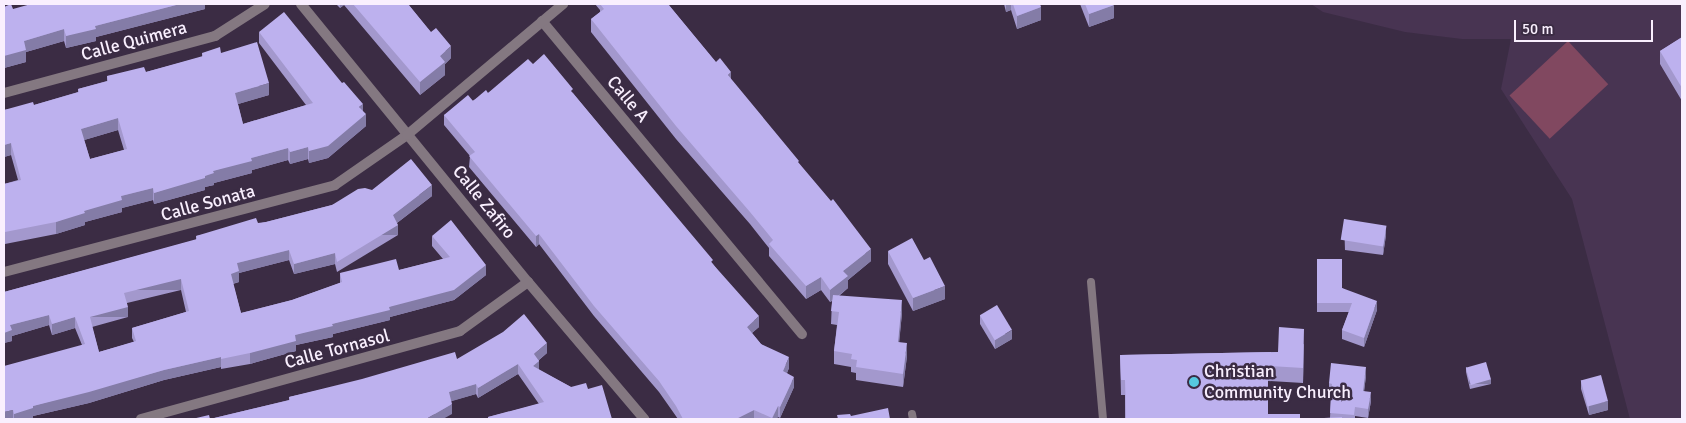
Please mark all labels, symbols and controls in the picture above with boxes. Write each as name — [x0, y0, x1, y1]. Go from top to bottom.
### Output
scale bar — [1516, 10, 1655, 42]
street label: Calle Quimera — [79, 17, 189, 65]
text: 50 m — [1522, 20, 1553, 38]
street label: Calle A — [602, 71, 654, 127]
street label: Calle Zafiro — [448, 161, 520, 243]
street label: Calle Sonata — [159, 180, 257, 226]
street label: Calle Tornasol — [282, 325, 392, 373]
place label: Christian Community Church — [1204, 361, 1351, 404]
marker: Christian Community Church — [1188, 376, 1200, 388]

